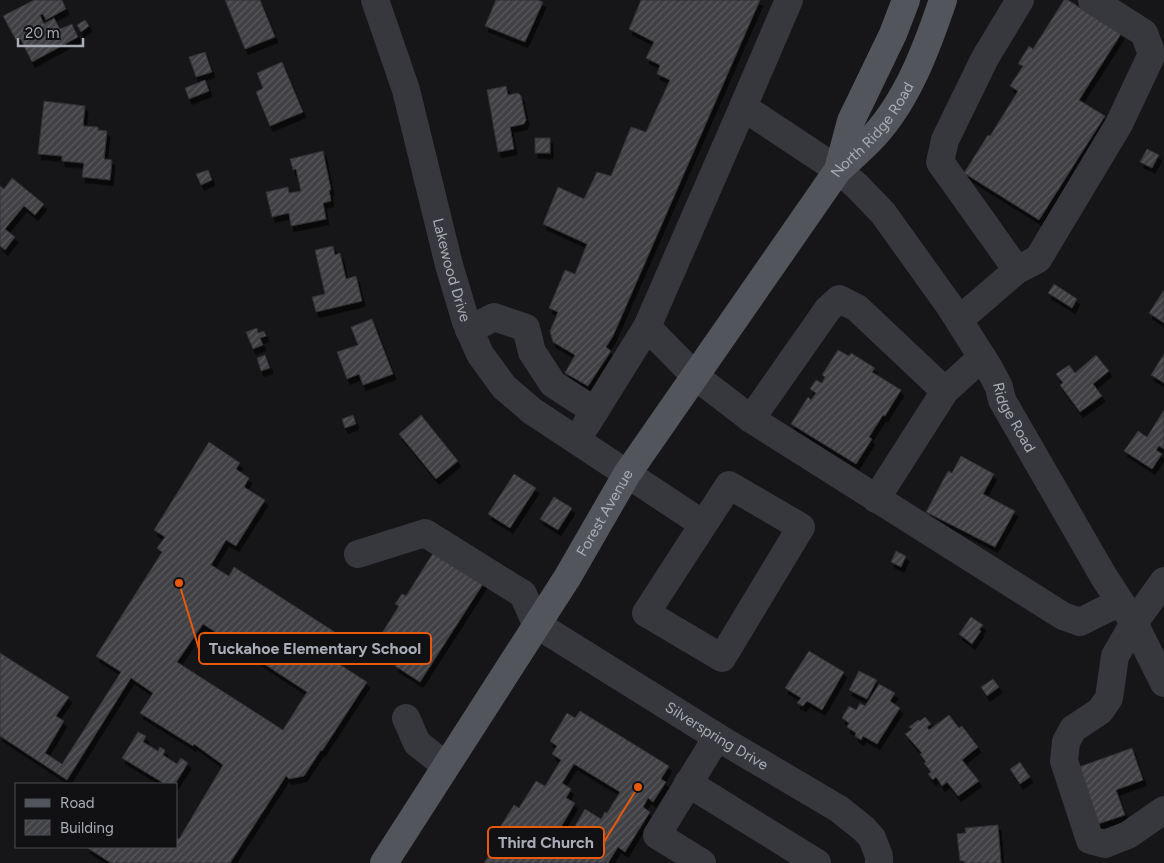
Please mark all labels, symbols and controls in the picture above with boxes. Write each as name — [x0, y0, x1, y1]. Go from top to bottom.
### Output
scale bar — [18, 15, 82, 47]
text: 20 m — [25, 24, 59, 42]
street label: North Ridge Road — [827, 79, 918, 181]
street label: Lakewood Drive — [429, 216, 474, 324]
street label: Ridge Road — [989, 381, 1039, 456]
street label: Forest Avenue — [573, 466, 637, 559]
callout: Tuckahoe Elementary School — [199, 633, 431, 664]
text: Tuckahoe Elementary School — [209, 639, 421, 658]
street label: Silverspring Drive — [662, 698, 771, 774]
legend — [15, 783, 178, 848]
text: Road — [60, 794, 95, 812]
text: Building — [60, 819, 114, 837]
callout: Third Church — [488, 827, 604, 858]
text: Third Church — [498, 833, 594, 852]

